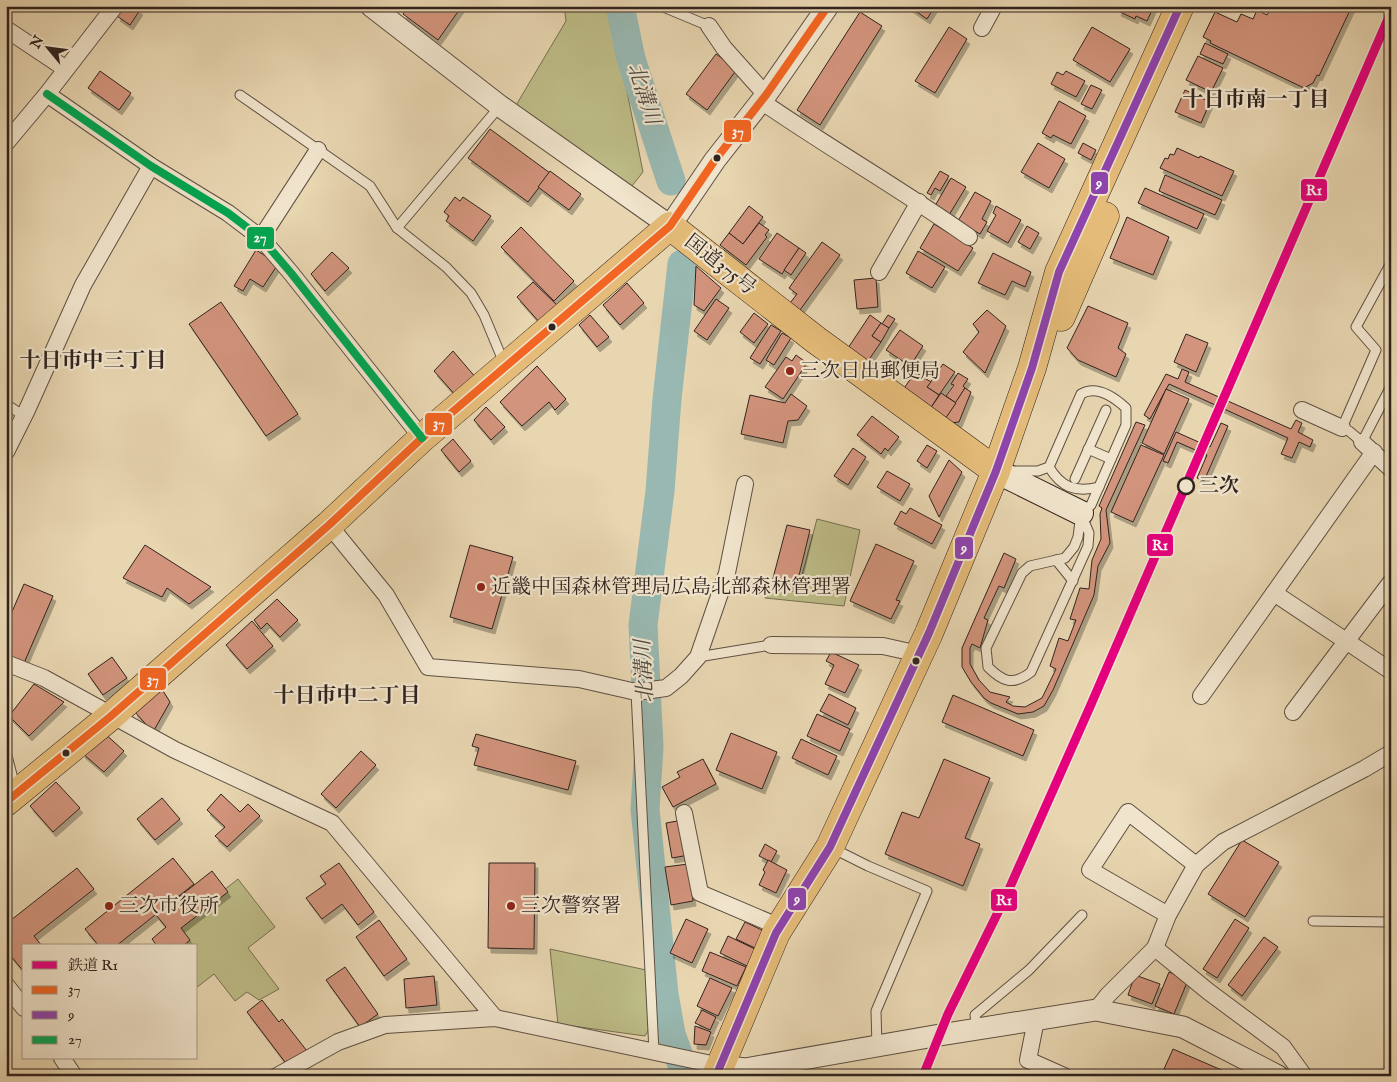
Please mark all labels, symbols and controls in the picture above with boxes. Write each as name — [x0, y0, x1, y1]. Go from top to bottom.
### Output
north arrow — [22, 22, 72, 72]
text: N — [26, 33, 48, 53]
water label: 北溝川 — [620, 60, 666, 130]
district label: 十日市南一丁目 — [1183, 87, 1330, 114]
line badge: 37 — [723, 119, 752, 143]
text: 37 — [732, 123, 744, 141]
unlabelled marker — [712, 153, 722, 163]
line badge: 9 — [1090, 171, 1109, 195]
text: 9 — [1095, 175, 1102, 193]
line badge: R1 — [1300, 178, 1328, 202]
text: R1 — [1306, 182, 1322, 200]
line badge: 27 — [246, 226, 275, 250]
text: 27 — [254, 229, 267, 247]
street label: 国道375号 — [679, 229, 761, 301]
unlabelled marker — [547, 322, 557, 332]
district label: 十日市中三丁目 — [20, 348, 167, 375]
place label: 三次日出郵便局 — [800, 359, 940, 384]
marker: 三次日出郵便局 — [784, 365, 796, 377]
line badge: 37 — [424, 412, 453, 436]
text: 37 — [433, 415, 445, 433]
place label: 三次 — [1199, 474, 1239, 499]
marker: 三次 — [1177, 477, 1195, 495]
line badge: R1 — [1146, 533, 1174, 557]
line badge: 9 — [954, 536, 974, 560]
text: R1 — [1152, 537, 1168, 555]
text: 9 — [960, 540, 967, 558]
place label: 近畿中国森林管理局広島北部森林管理署 — [491, 575, 851, 600]
marker: 近畿中国森林管理局広島北部森林管理署 — [475, 581, 487, 593]
water label: 北溝川 — [630, 637, 660, 703]
unlabelled marker — [911, 656, 921, 666]
line badge: 37 — [139, 667, 167, 691]
text: 37 — [147, 671, 159, 689]
district label: 十日市中二丁目 — [274, 683, 421, 710]
unlabelled marker — [61, 748, 71, 758]
line badge: 9 — [787, 887, 807, 911]
line badge: R1 — [990, 888, 1018, 912]
text: 9 — [793, 891, 800, 909]
text: R1 — [996, 892, 1012, 910]
place label: 三次市役所 — [119, 894, 219, 919]
place label: 三次警察署 — [521, 894, 621, 919]
marker: 三次市役所 — [103, 900, 115, 912]
marker: 三次警察署 — [505, 900, 517, 912]
legend — [22, 944, 198, 1060]
text: 鉄道 R1 — [68, 956, 118, 975]
text: 37 — [68, 980, 81, 999]
text: 9 — [67, 1006, 75, 1025]
text: 27 — [68, 1030, 82, 1049]

